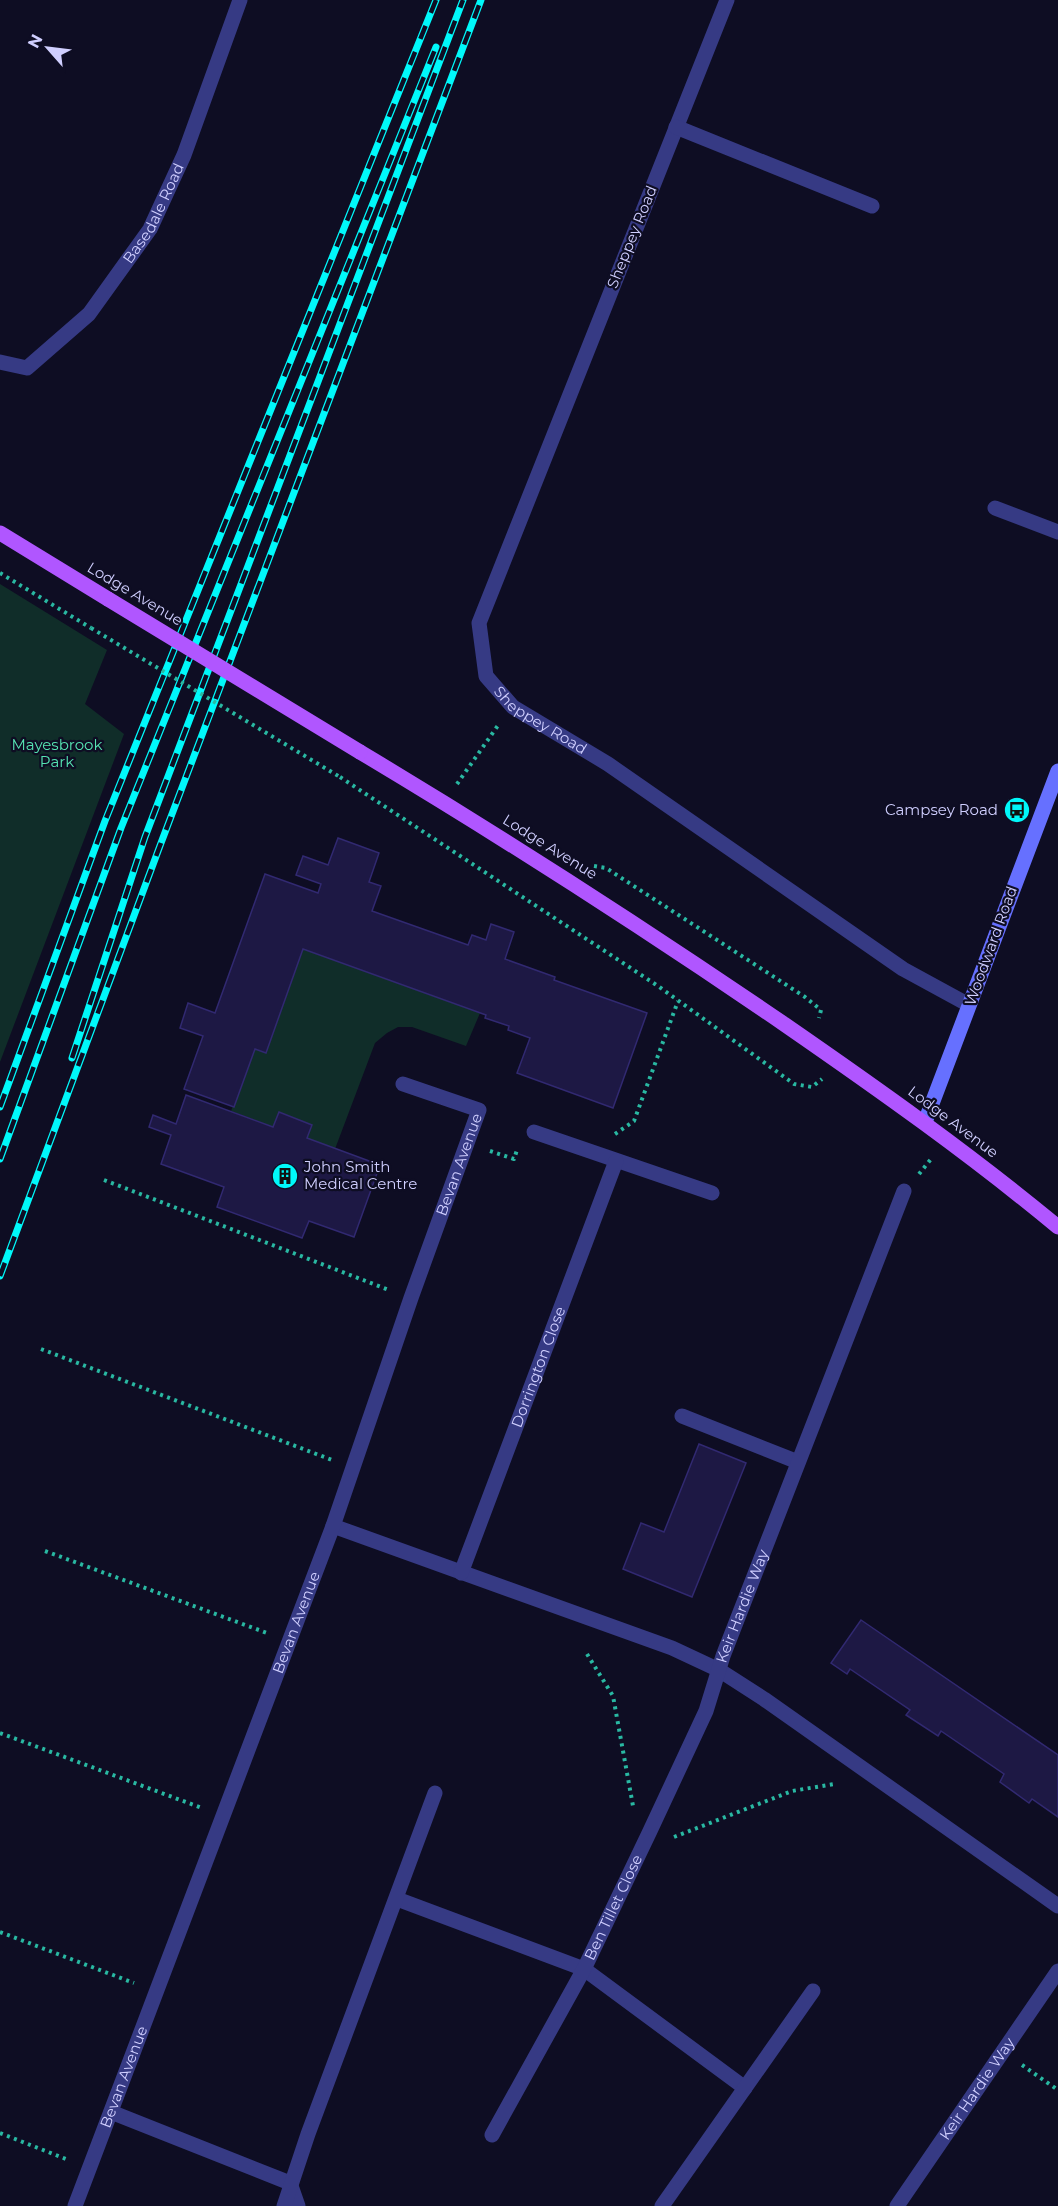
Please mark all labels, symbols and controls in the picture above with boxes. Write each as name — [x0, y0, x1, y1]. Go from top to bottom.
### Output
north arrow — [18, 18, 78, 78]
text: N — [24, 31, 47, 51]
street label: Basedale Road — [118, 160, 188, 267]
street label: Sheppey Road — [602, 183, 661, 291]
street label: Lodge Avenue — [84, 558, 187, 630]
street label: Sheppey Road — [490, 682, 591, 758]
park label: Mayesbrook Park — [12, 735, 102, 771]
bus stop icon: Campsey Road — [1002, 795, 1032, 825]
place label: Campsey Road — [885, 800, 998, 819]
street label: Lodge Avenue — [499, 810, 601, 883]
street label: Woodward Road — [960, 884, 1021, 1008]
street label: Lodge Avenue — [904, 1081, 1002, 1162]
street label: Bevan Avenue — [431, 1111, 486, 1218]
place label: John Smith Medical Centre — [303, 1157, 417, 1193]
building icon: John Smith Medical Centre — [270, 1161, 300, 1191]
street label: Dorrington Close — [507, 1304, 569, 1430]
street label: Keir Hardie Way — [711, 1546, 773, 1665]
street label: Bevan Avenue — [268, 1569, 324, 1676]
street label: Ben Tillet Close — [580, 1851, 646, 1963]
street label: Bevan Avenue — [96, 2023, 151, 2130]
street label: Keir Hardie Way — [935, 2033, 1019, 2143]

